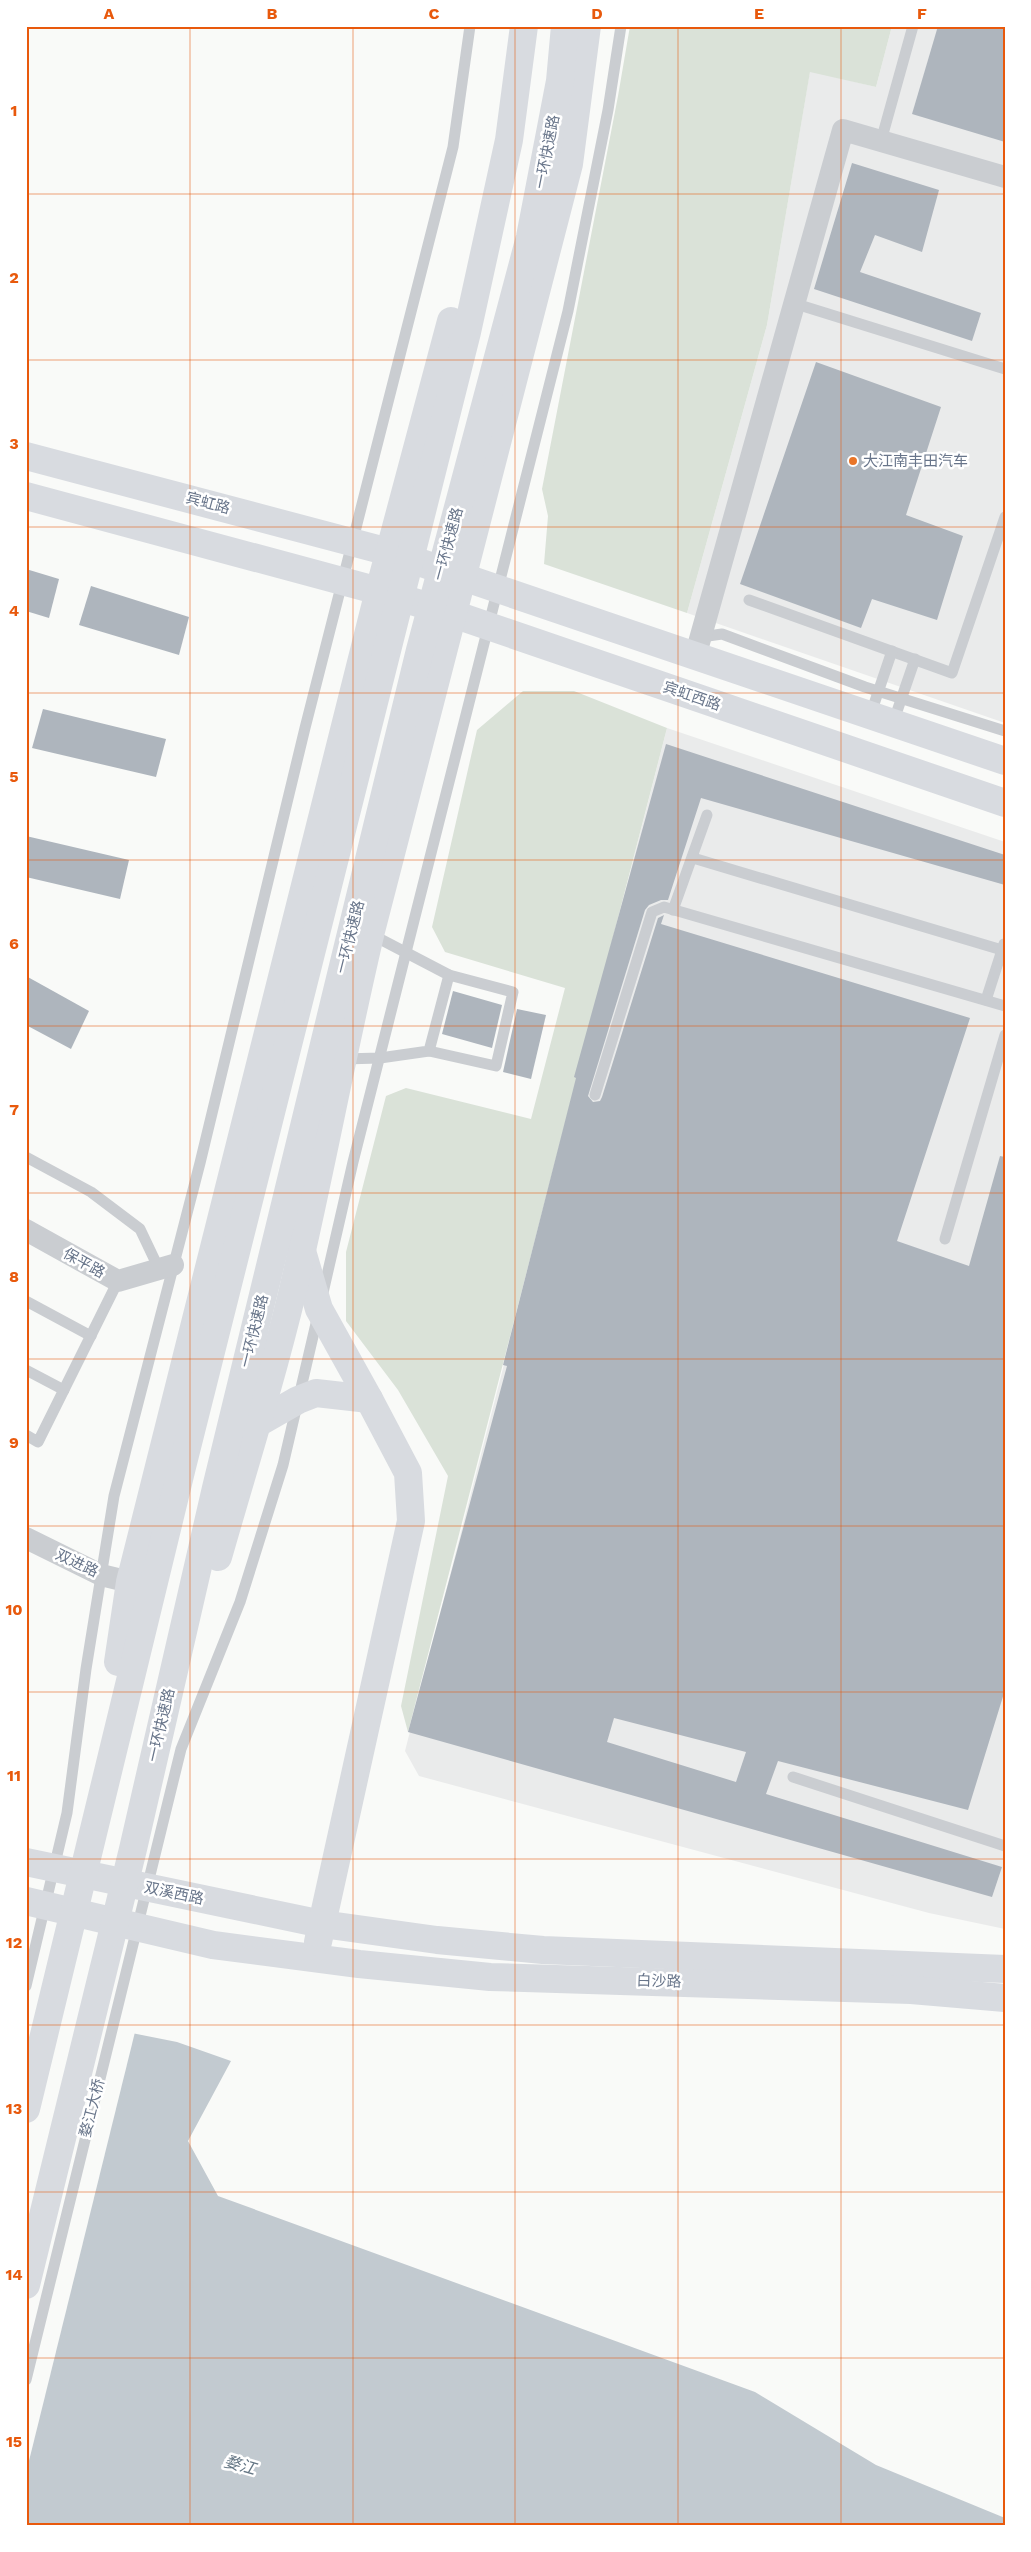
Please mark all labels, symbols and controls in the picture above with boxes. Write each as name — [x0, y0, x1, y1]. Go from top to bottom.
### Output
text: A — [104, 4, 115, 23]
text: B — [267, 4, 278, 23]
text: C — [429, 4, 440, 23]
text: D — [591, 4, 603, 23]
text: E — [754, 4, 764, 23]
text: F — [917, 4, 927, 23]
text: 1 — [11, 101, 17, 120]
street label: 一环快速路 — [531, 113, 563, 191]
text: 2 — [9, 268, 19, 287]
text: 3 — [9, 434, 19, 453]
place label: 大江南丰田汽车 — [863, 452, 968, 470]
marker: 大江南丰田汽车 — [847, 455, 859, 467]
street label: 宾虹路 — [184, 488, 232, 518]
street label: 一环快速路 — [430, 505, 466, 583]
text: 4 — [9, 601, 19, 620]
street label: 宾虹西路 — [661, 678, 723, 714]
text: 5 — [9, 767, 19, 786]
street label: 一环快速路 — [332, 898, 368, 976]
text: 6 — [9, 934, 19, 953]
text: 7 — [9, 1100, 19, 1119]
street label: 保平路 — [60, 1244, 108, 1282]
text: 8 — [9, 1267, 19, 1286]
street label: 一环快速路 — [236, 1292, 272, 1370]
text: 9 — [9, 1433, 19, 1452]
street label: 双进路 — [53, 1545, 101, 1581]
text: 10 — [5, 1600, 23, 1619]
street label: 一环快速路 — [144, 1686, 178, 1764]
text: 11 — [7, 1766, 21, 1785]
street label: 双溪西路 — [143, 1878, 205, 1908]
text: 12 — [6, 1933, 22, 1952]
street label: 白沙路 — [636, 1971, 682, 1991]
street label: 婺江大桥 — [76, 2077, 108, 2139]
text: 13 — [6, 2099, 22, 2118]
text: 14 — [5, 2265, 23, 2284]
text: 15 — [6, 2432, 22, 2451]
water label: 婺江 — [222, 2451, 260, 2479]

